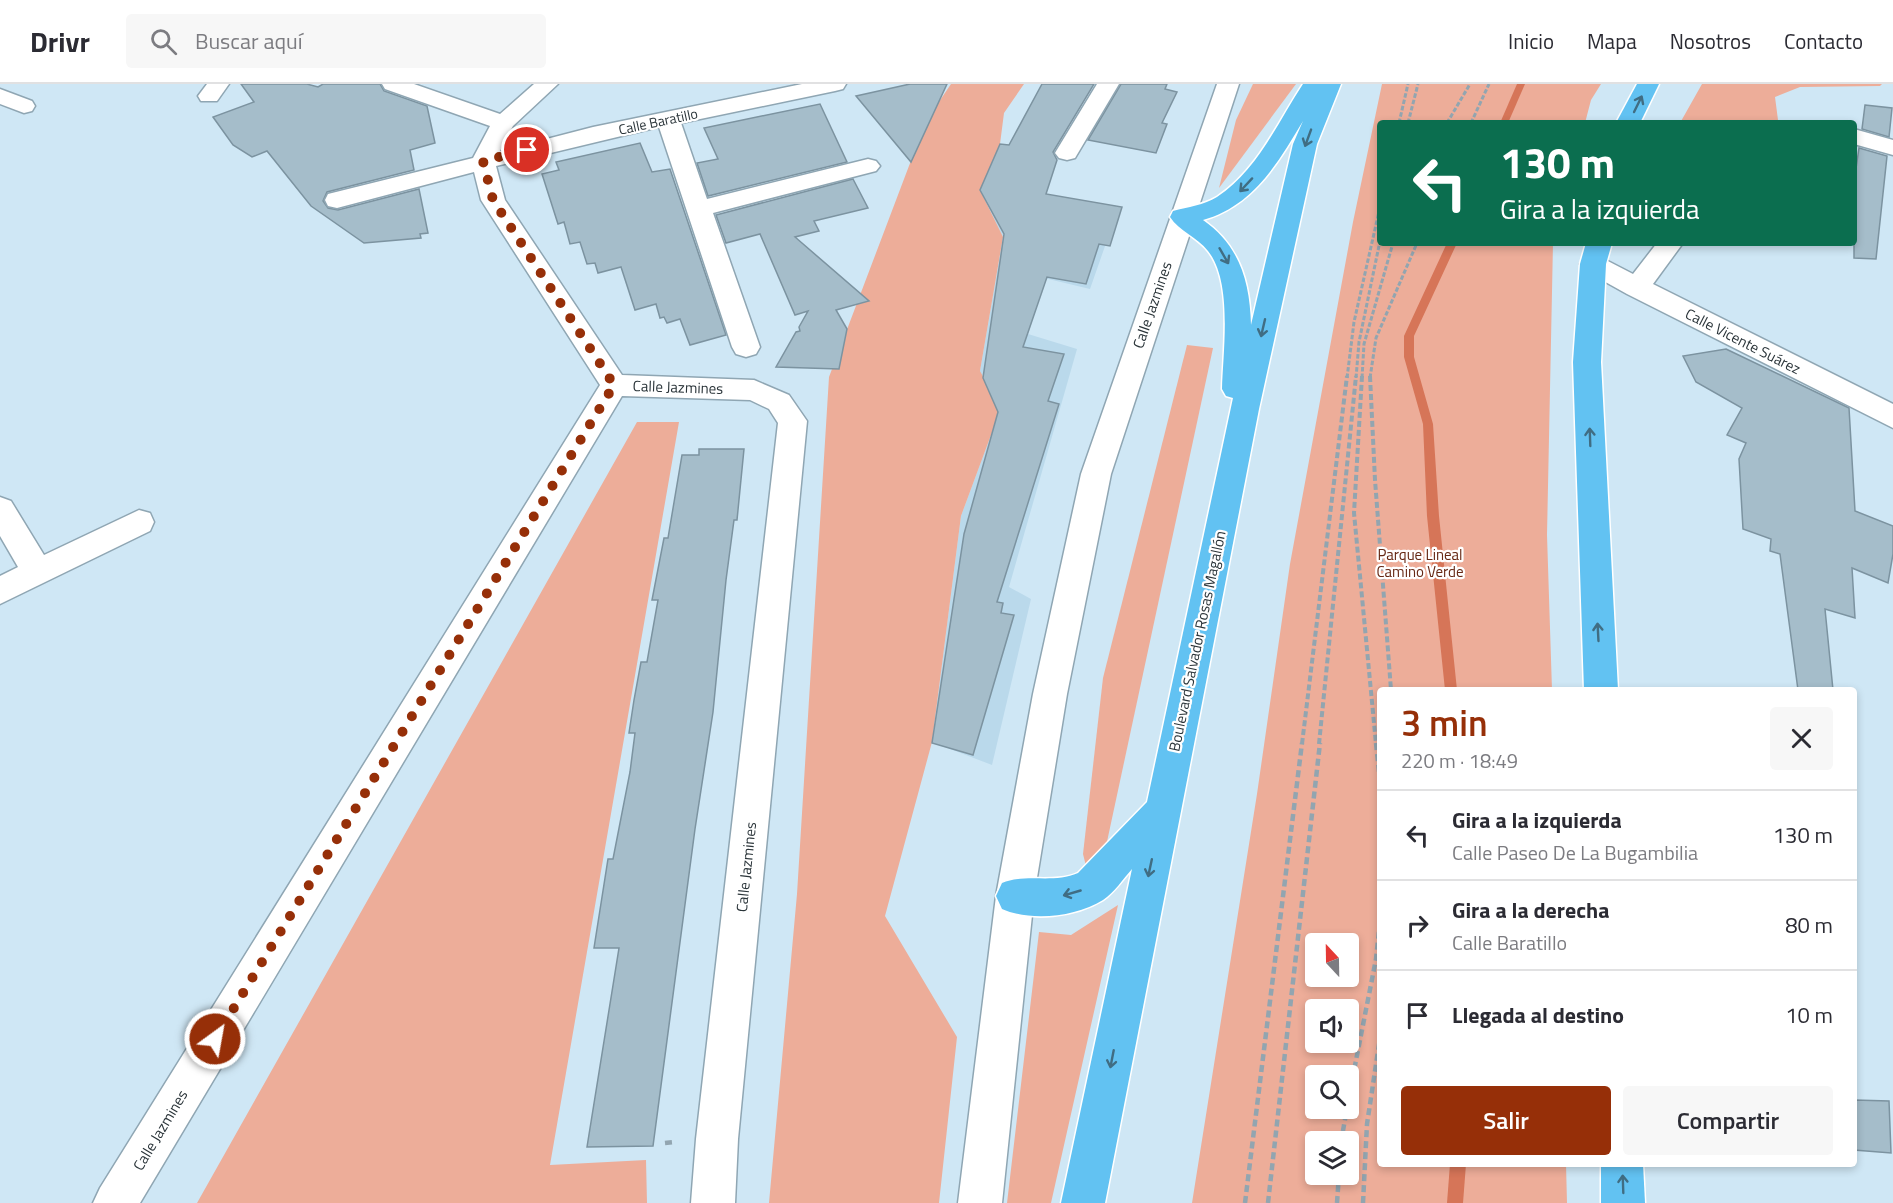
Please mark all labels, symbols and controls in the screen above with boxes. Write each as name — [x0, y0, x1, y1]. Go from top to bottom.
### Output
search box — [126, 14, 546, 68]
text: Drivr — [30, 20, 90, 63]
text: Buscar aquí — [195, 24, 303, 58]
icon: search — [147, 25, 180, 58]
text: Inicio — [1508, 25, 1554, 57]
text: Mapa — [1587, 25, 1637, 57]
text: Nosotros — [1670, 25, 1751, 57]
text: Contacto — [1784, 25, 1863, 57]
one-way arrow — [1633, 95, 1644, 113]
street label: Calle Baratillo — [616, 102, 700, 140]
pin — [501, 124, 552, 175]
one-way arrow — [1302, 128, 1313, 147]
text: 130 m — [1500, 130, 1615, 194]
icon: arrive — [510, 133, 543, 166]
icon: left — [1401, 144, 1479, 222]
one-way arrow — [1239, 177, 1253, 192]
text: Gira a la izquierda — [1500, 188, 1700, 229]
one-way arrow — [1218, 247, 1230, 264]
street label: Calle Jazmines — [1126, 258, 1178, 352]
street label: Calle Vicente Suárez — [1681, 302, 1805, 380]
one-way arrow — [1257, 318, 1268, 337]
street label: Calle Jazmines — [632, 374, 724, 400]
one-way arrow — [1584, 427, 1596, 447]
street label: Boulevard Salvador Rosas Magallón — [1162, 529, 1232, 753]
park label: Parque Lineal Camino Verde — [1376, 543, 1464, 583]
one-way arrow — [1593, 622, 1604, 642]
text: 3 min — [1401, 695, 1488, 750]
button: close — [1770, 707, 1833, 770]
text: 220 m · 18:49 — [1401, 745, 1518, 776]
text: Gira a la izquierda — [1452, 803, 1622, 837]
text: 130 m — [1773, 818, 1833, 852]
icon: left — [1401, 819, 1434, 852]
street label: Calle Jazmines — [730, 821, 762, 913]
text: Calle Paseo De La Bugambilia — [1452, 837, 1698, 868]
one-way arrow — [1144, 858, 1155, 877]
one-way arrow — [1063, 888, 1082, 899]
text: Gira a la derecha — [1452, 893, 1609, 927]
text: 80 m — [1785, 908, 1833, 942]
icon: right — [1401, 909, 1434, 942]
text: Calle Baratillo — [1452, 927, 1567, 958]
north arrow — [1305, 933, 1359, 987]
map controls — [1305, 933, 1359, 1185]
text: Llegada al destino — [1452, 998, 1624, 1032]
text: 10 m — [1785, 998, 1833, 1032]
button: sound — [1305, 999, 1359, 1053]
icon: arrive — [1401, 999, 1434, 1032]
position arrow — [183, 1007, 247, 1071]
one-way arrow — [1106, 1049, 1117, 1069]
button: search — [1305, 1065, 1359, 1119]
street label: Calle Jazmines — [127, 1085, 193, 1175]
button: Salir — [1401, 1086, 1611, 1155]
button: Compartir — [1623, 1086, 1833, 1155]
button: layers — [1305, 1131, 1359, 1185]
one-way arrow — [1617, 1174, 1628, 1194]

